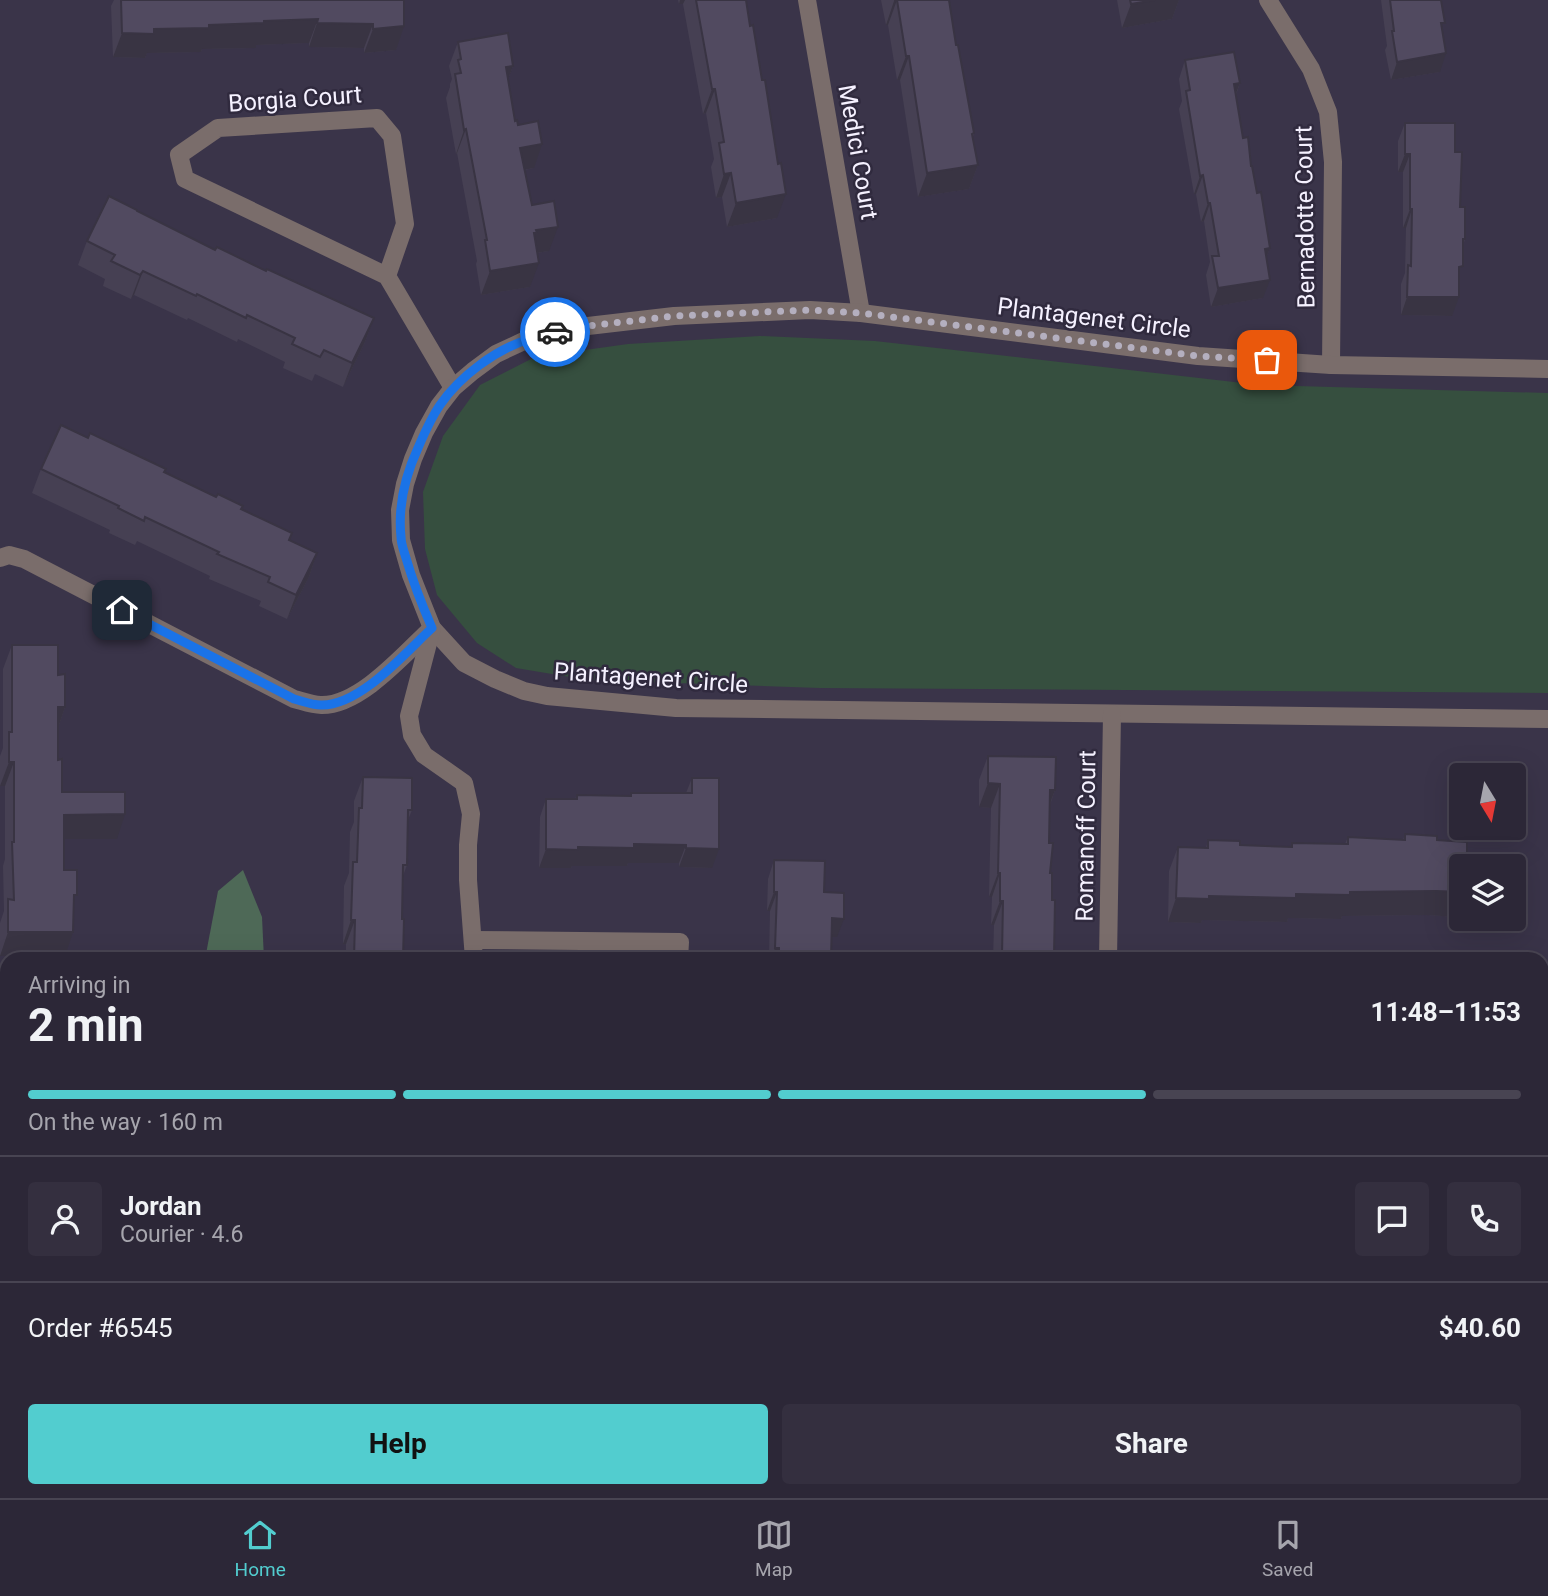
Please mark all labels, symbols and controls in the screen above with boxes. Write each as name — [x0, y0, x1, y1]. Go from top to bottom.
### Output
street label: Borgia Court — [227, 80, 363, 118]
street label: Medici Court — [832, 82, 884, 222]
street label: Bernadotte Court — [1289, 125, 1321, 309]
street label: Plantagenet Circle — [996, 292, 1192, 344]
courier — [520, 297, 590, 367]
icon: car — [536, 313, 574, 351]
pin — [1237, 330, 1297, 390]
icon: bag — [1248, 341, 1286, 379]
pin — [92, 580, 152, 640]
icon: home — [103, 591, 141, 629]
street label: Plantagenet Circle — [553, 657, 749, 699]
street label: Romanoff Court — [1071, 750, 1101, 922]
north arrow — [1449, 763, 1526, 840]
map controls — [1449, 763, 1526, 931]
button: layers — [1449, 854, 1526, 931]
text: Arriving in — [28, 972, 131, 999]
text: 11:48–11:53 — [1371, 997, 1521, 1027]
text: 2 min — [28, 998, 144, 1052]
text: On the way · 160 m — [28, 1109, 223, 1136]
button: person — [28, 1182, 102, 1256]
button: chat — [1355, 1182, 1429, 1256]
button: phone — [1447, 1182, 1521, 1256]
text: Jordan — [120, 1191, 202, 1221]
text: Courier · 4.6 — [120, 1221, 243, 1248]
text: Order #6545 — [28, 1313, 173, 1343]
text: $40.60 — [1439, 1313, 1521, 1343]
button: Help — [28, 1404, 768, 1484]
button: Share — [782, 1404, 1521, 1484]
tab: Home — [235, 1516, 286, 1581]
tab: Map — [755, 1516, 793, 1581]
tab: Saved — [1262, 1516, 1313, 1581]

